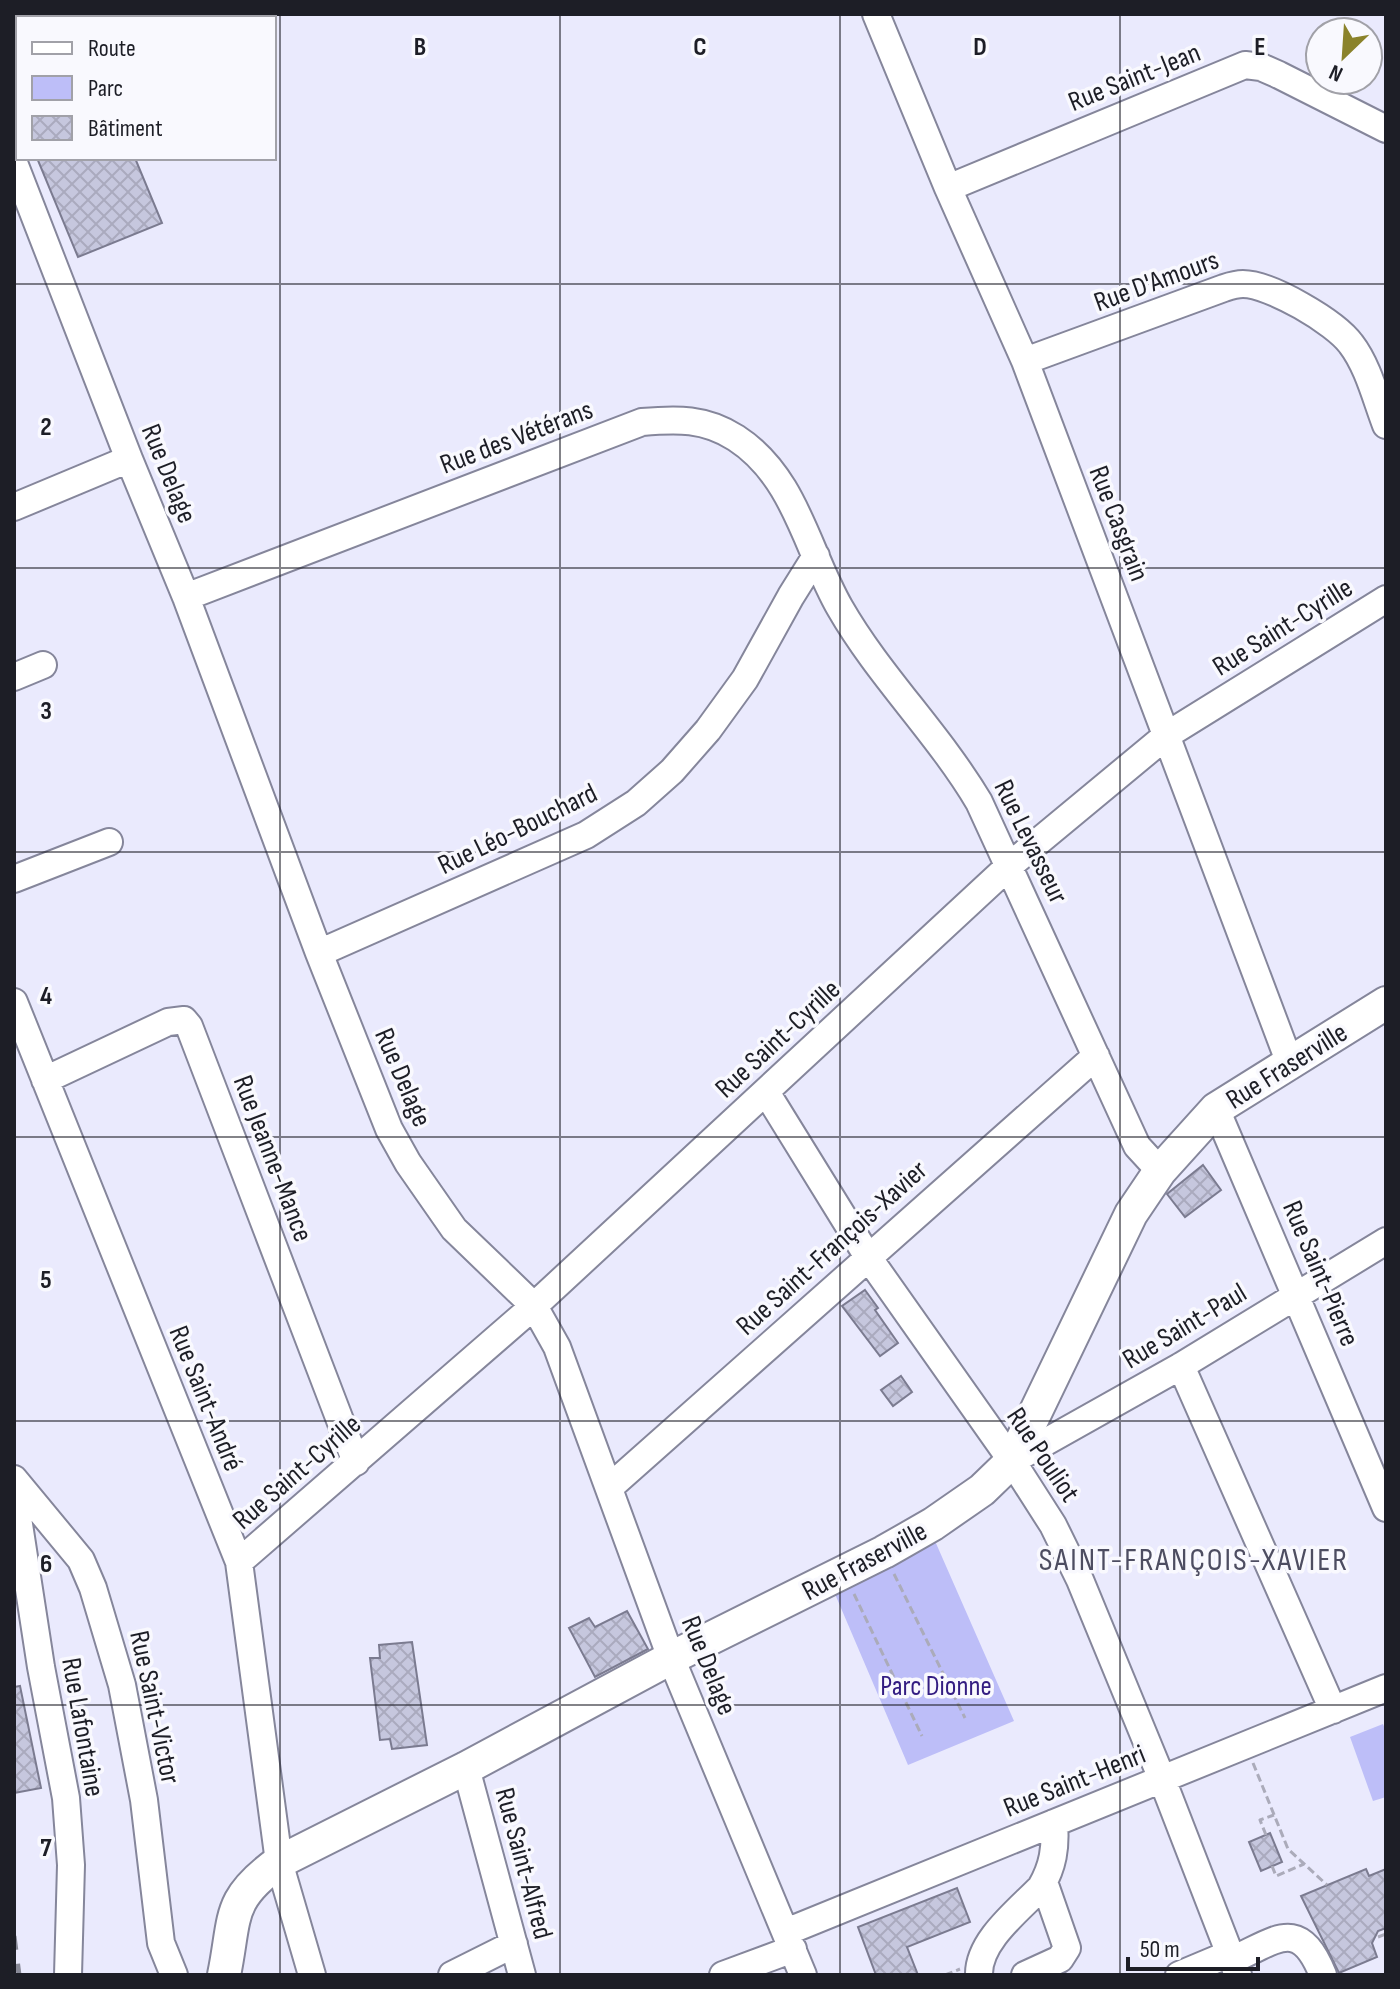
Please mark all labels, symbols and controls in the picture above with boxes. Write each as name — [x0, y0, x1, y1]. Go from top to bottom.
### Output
legend — [16, 16, 276, 160]
north arrow — [1304, 16, 1384, 96]
text: B — [414, 32, 426, 63]
text: C — [693, 32, 707, 63]
text: D — [973, 32, 987, 63]
text: E — [1254, 32, 1266, 63]
text: Route — [88, 34, 136, 63]
street label: Rue Saint-Jean — [1064, 36, 1205, 119]
text: N — [1325, 58, 1347, 87]
text: Parc — [88, 74, 123, 103]
text: Bâtiment — [88, 114, 163, 143]
street label: Rue D'Amours — [1090, 244, 1223, 319]
street label: Rue des Vétérans — [436, 393, 597, 482]
text: 2 — [40, 412, 52, 443]
street label: Rue Delage — [134, 419, 203, 528]
street label: Rue Casgrain — [1082, 461, 1156, 586]
street label: Rue Saint-Cyrille — [1207, 571, 1359, 683]
text: 3 — [40, 696, 52, 727]
street label: Rue Levasseur — [987, 774, 1075, 909]
street label: Rue Léo-Bouchard — [433, 777, 602, 882]
street label: Rue Saint-Cyrille — [709, 973, 847, 1105]
text: 4 — [40, 981, 52, 1012]
street label: Rue Fraserville — [1220, 1016, 1353, 1116]
street label: Rue Delage — [367, 1023, 438, 1132]
street label: Rue Jeanne-Mance — [226, 1071, 319, 1246]
street label: Rue Saint-François-Xavier — [730, 1154, 934, 1342]
street label: Rue Saint-Pierre — [1275, 1196, 1366, 1351]
text: 5 — [40, 1265, 52, 1296]
street label: Rue Saint-Paul — [1117, 1276, 1253, 1376]
street label: Rue Saint-André — [162, 1321, 250, 1476]
street label: Rue Pouliot — [999, 1401, 1086, 1508]
street label: Rue Saint-Cyrille — [226, 1408, 368, 1537]
street label: Rue Fraserville — [797, 1515, 933, 1608]
district label: SAINT-FRANÇOIS-XAVIER — [1039, 1541, 1349, 1580]
text: 6 — [40, 1549, 52, 1580]
street label: Rue Delage — [674, 1611, 743, 1720]
street label: Rue Saint-Victor — [122, 1628, 187, 1787]
street label: Rue Lafontaine — [54, 1655, 111, 1799]
park label: Parc Dionne — [880, 1670, 992, 1703]
street label: Rue Saint-Henri — [999, 1738, 1150, 1825]
street label: Rue Saint-Alfred — [488, 1784, 560, 1942]
text: 7 — [40, 1833, 52, 1864]
scale bar — [1128, 1921, 1258, 1971]
text: 50 m — [1140, 1935, 1180, 1964]

